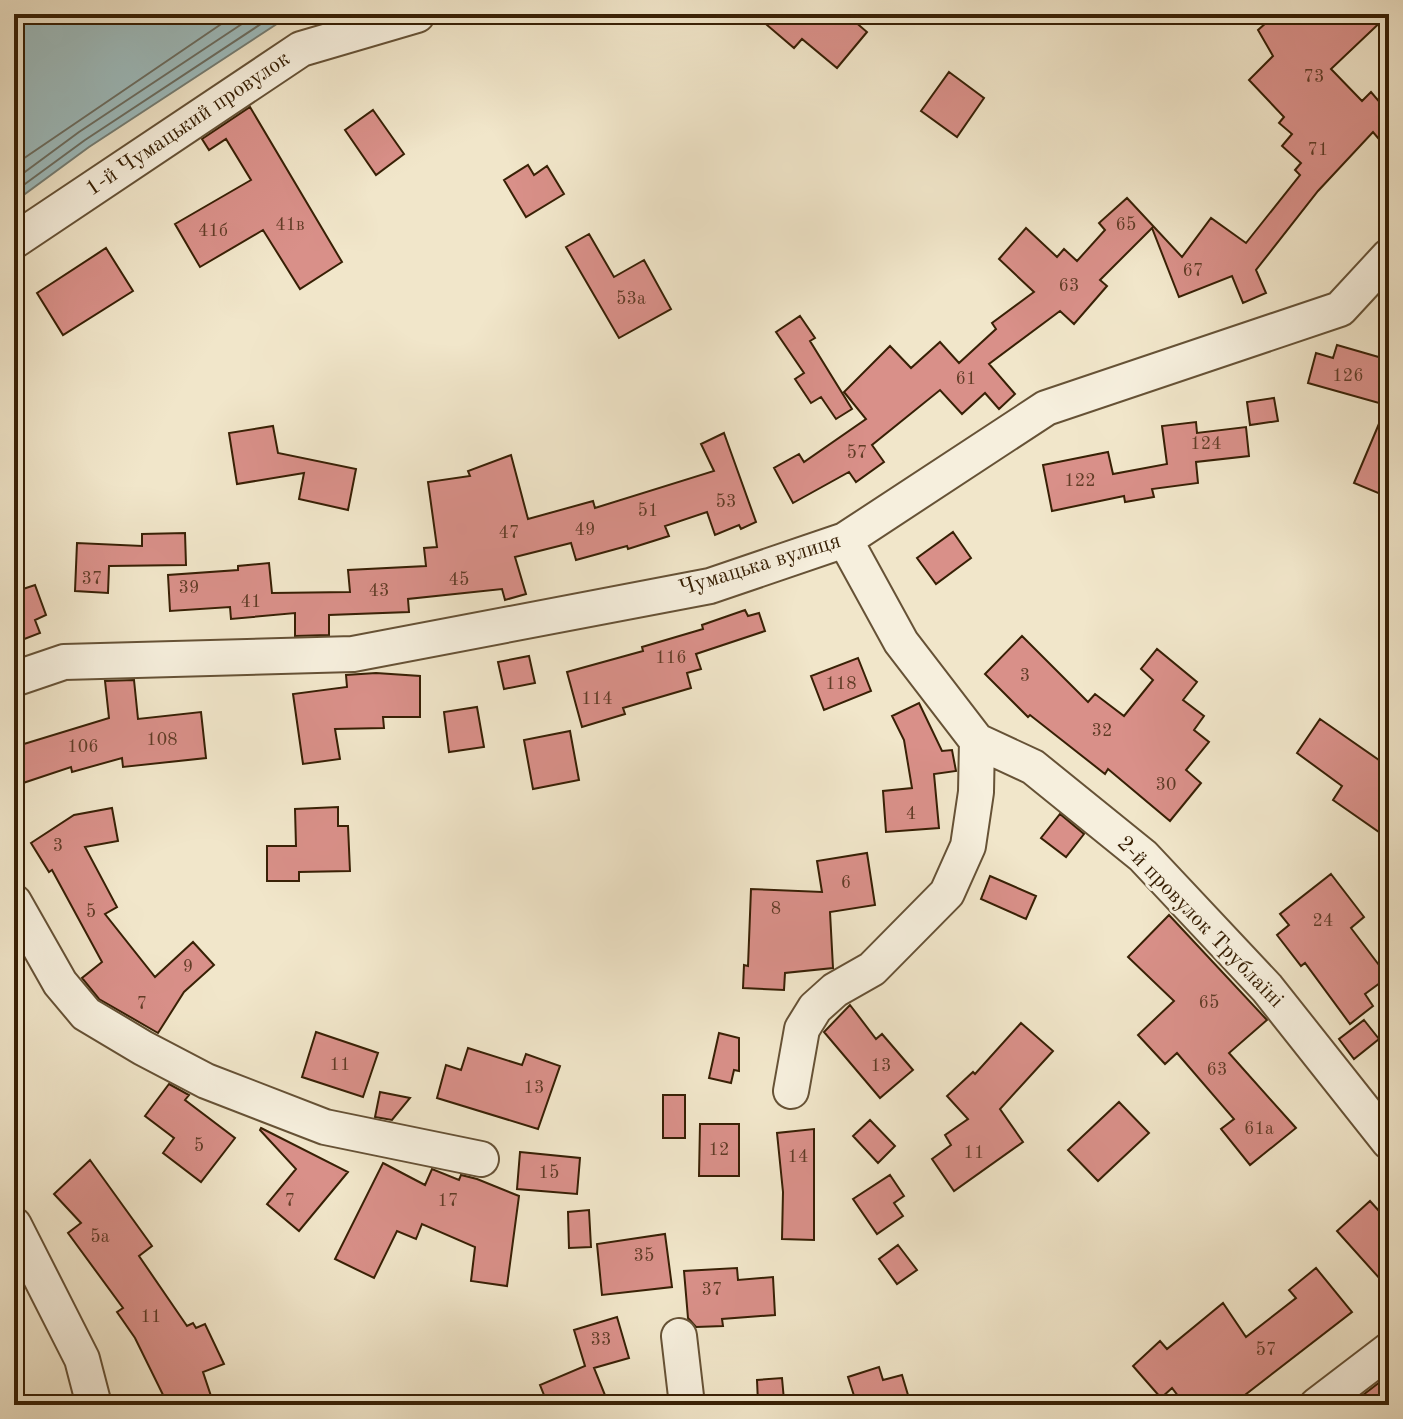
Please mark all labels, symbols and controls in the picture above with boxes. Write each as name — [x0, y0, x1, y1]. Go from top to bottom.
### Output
street label: 1-й Чумацький провулок — [82, 48, 294, 200]
house number: 73 — [1304, 68, 1324, 86]
house number: 71 — [1308, 141, 1328, 159]
house number: 41в — [275, 216, 305, 234]
house number: 65 — [1116, 216, 1136, 234]
house number: 41б — [198, 222, 228, 240]
house number: 67 — [1183, 262, 1203, 280]
house number: 63 — [1059, 277, 1079, 295]
house number: 53а — [616, 290, 646, 308]
house number: 126 — [1332, 367, 1364, 385]
house number: 61 — [956, 370, 976, 388]
house number: 124 — [1190, 435, 1222, 453]
house number: 57 — [847, 444, 867, 462]
house number: 122 — [1064, 472, 1096, 490]
house number: 53 — [716, 493, 736, 511]
house number: 51 — [638, 502, 658, 520]
house number: 49 — [575, 521, 595, 539]
house number: 47 — [499, 524, 519, 542]
street label: Чумацька вулиця — [676, 530, 844, 600]
house number: 37 — [82, 570, 102, 588]
house number: 45 — [449, 571, 469, 589]
house number: 39 — [179, 579, 199, 597]
house number: 43 — [369, 582, 389, 600]
house number: 41 — [241, 593, 261, 611]
house number: 116 — [655, 649, 687, 667]
house number: 3 — [1020, 667, 1030, 685]
house number: 118 — [825, 675, 857, 693]
house number: 114 — [581, 690, 613, 708]
house number: 32 — [1092, 722, 1112, 740]
house number: 108 — [146, 731, 178, 749]
house number: 106 — [67, 738, 99, 756]
house number: 30 — [1156, 776, 1176, 794]
house number: 4 — [906, 805, 916, 823]
street label: 2-й провулок Трублаїні — [1113, 832, 1287, 1012]
house number: 3 — [53, 837, 63, 855]
house number: 6 — [841, 874, 851, 892]
house number: 8 — [771, 900, 781, 918]
house number: 5 — [86, 903, 96, 921]
house number: 24 — [1313, 912, 1333, 930]
house number: 9 — [183, 958, 193, 976]
house number: 65 — [1199, 994, 1219, 1012]
house number: 7 — [137, 995, 147, 1013]
house number: 11 — [330, 1056, 350, 1074]
house number: 13 — [871, 1057, 891, 1075]
house number: 63 — [1207, 1061, 1227, 1079]
house number: 13 — [524, 1079, 544, 1097]
house number: 61а — [1244, 1120, 1274, 1138]
house number: 5 — [194, 1137, 204, 1155]
house number: 12 — [709, 1141, 729, 1159]
house number: 11 — [964, 1144, 984, 1162]
house number: 14 — [788, 1148, 808, 1166]
house number: 15 — [539, 1164, 559, 1182]
house number: 7 — [285, 1192, 295, 1210]
house number: 17 — [438, 1192, 458, 1210]
house number: 5а — [90, 1228, 110, 1246]
house number: 35 — [634, 1247, 654, 1265]
house number: 37 — [702, 1281, 722, 1299]
house number: 11 — [141, 1308, 161, 1326]
house number: 33 — [591, 1331, 611, 1349]
house number: 57 — [1256, 1341, 1276, 1359]

